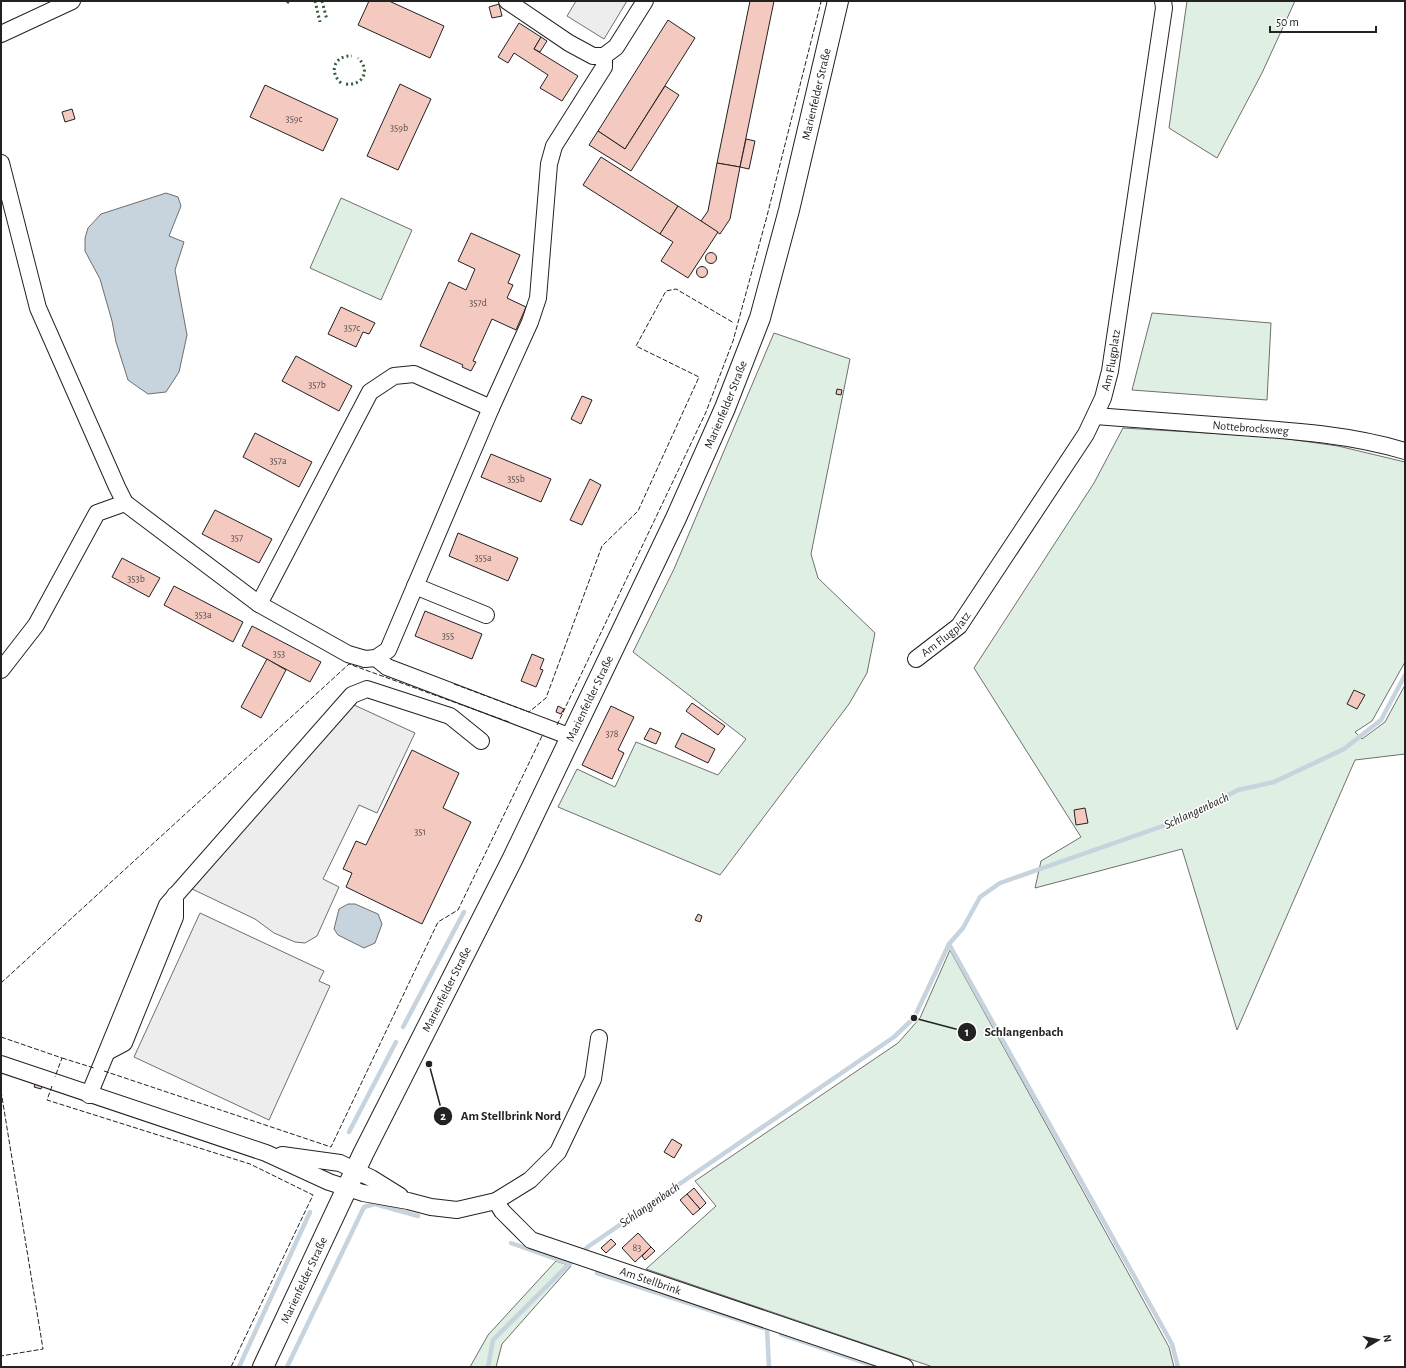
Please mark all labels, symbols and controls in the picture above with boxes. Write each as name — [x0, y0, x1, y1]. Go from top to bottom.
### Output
scale bar — [1270, 8, 1376, 34]
text: 50 m — [1276, 16, 1299, 28]
street label: Marienfelder Straße — [800, 47, 833, 141]
house number: 359c — [286, 114, 303, 124]
house number: 359b — [390, 123, 408, 133]
house number: 357d — [469, 298, 487, 308]
house number: 357c — [344, 323, 360, 333]
street label: Am Flugplatz — [1099, 329, 1122, 392]
street label: Marienfelder Straße — [702, 359, 749, 450]
house number: 357b — [308, 380, 326, 390]
street label: Nottebrocksweg — [1212, 419, 1289, 437]
house number: 357a — [269, 456, 287, 466]
house number: 355b — [507, 474, 525, 484]
house number: 357 — [231, 533, 243, 543]
house number: 355a — [474, 553, 492, 563]
house number: 353b — [127, 574, 145, 584]
street label: Am Flugplatz — [919, 609, 973, 659]
house number: 353a — [194, 610, 212, 620]
house number: 355 — [442, 631, 454, 641]
house number: 353 — [273, 649, 285, 659]
street label: Marienfelder Straße — [564, 654, 615, 743]
house number: 378 — [605, 729, 619, 739]
water label: Schlangenbach — [1162, 791, 1231, 832]
house number: 351 — [414, 827, 426, 837]
street label: Marienfelder Straße — [420, 945, 473, 1034]
callout: Schlangenbach — [957, 1019, 1072, 1044]
text: 1 — [965, 1026, 969, 1038]
text: Schlangenbach — [984, 1026, 1064, 1039]
callout: Am Stellbrink Nord — [433, 1103, 569, 1128]
text: 2 — [440, 1110, 446, 1122]
text: Am Stellbrink Nord — [461, 1110, 561, 1123]
water label: Schlangenbach — [617, 1180, 682, 1230]
street label: Marienfelder Straße — [278, 1235, 329, 1325]
house number: 83 — [633, 1243, 641, 1253]
street label: Am Stellbrink — [618, 1265, 683, 1297]
north arrow — [1358, 1320, 1398, 1360]
text: N — [1381, 1334, 1393, 1343]

